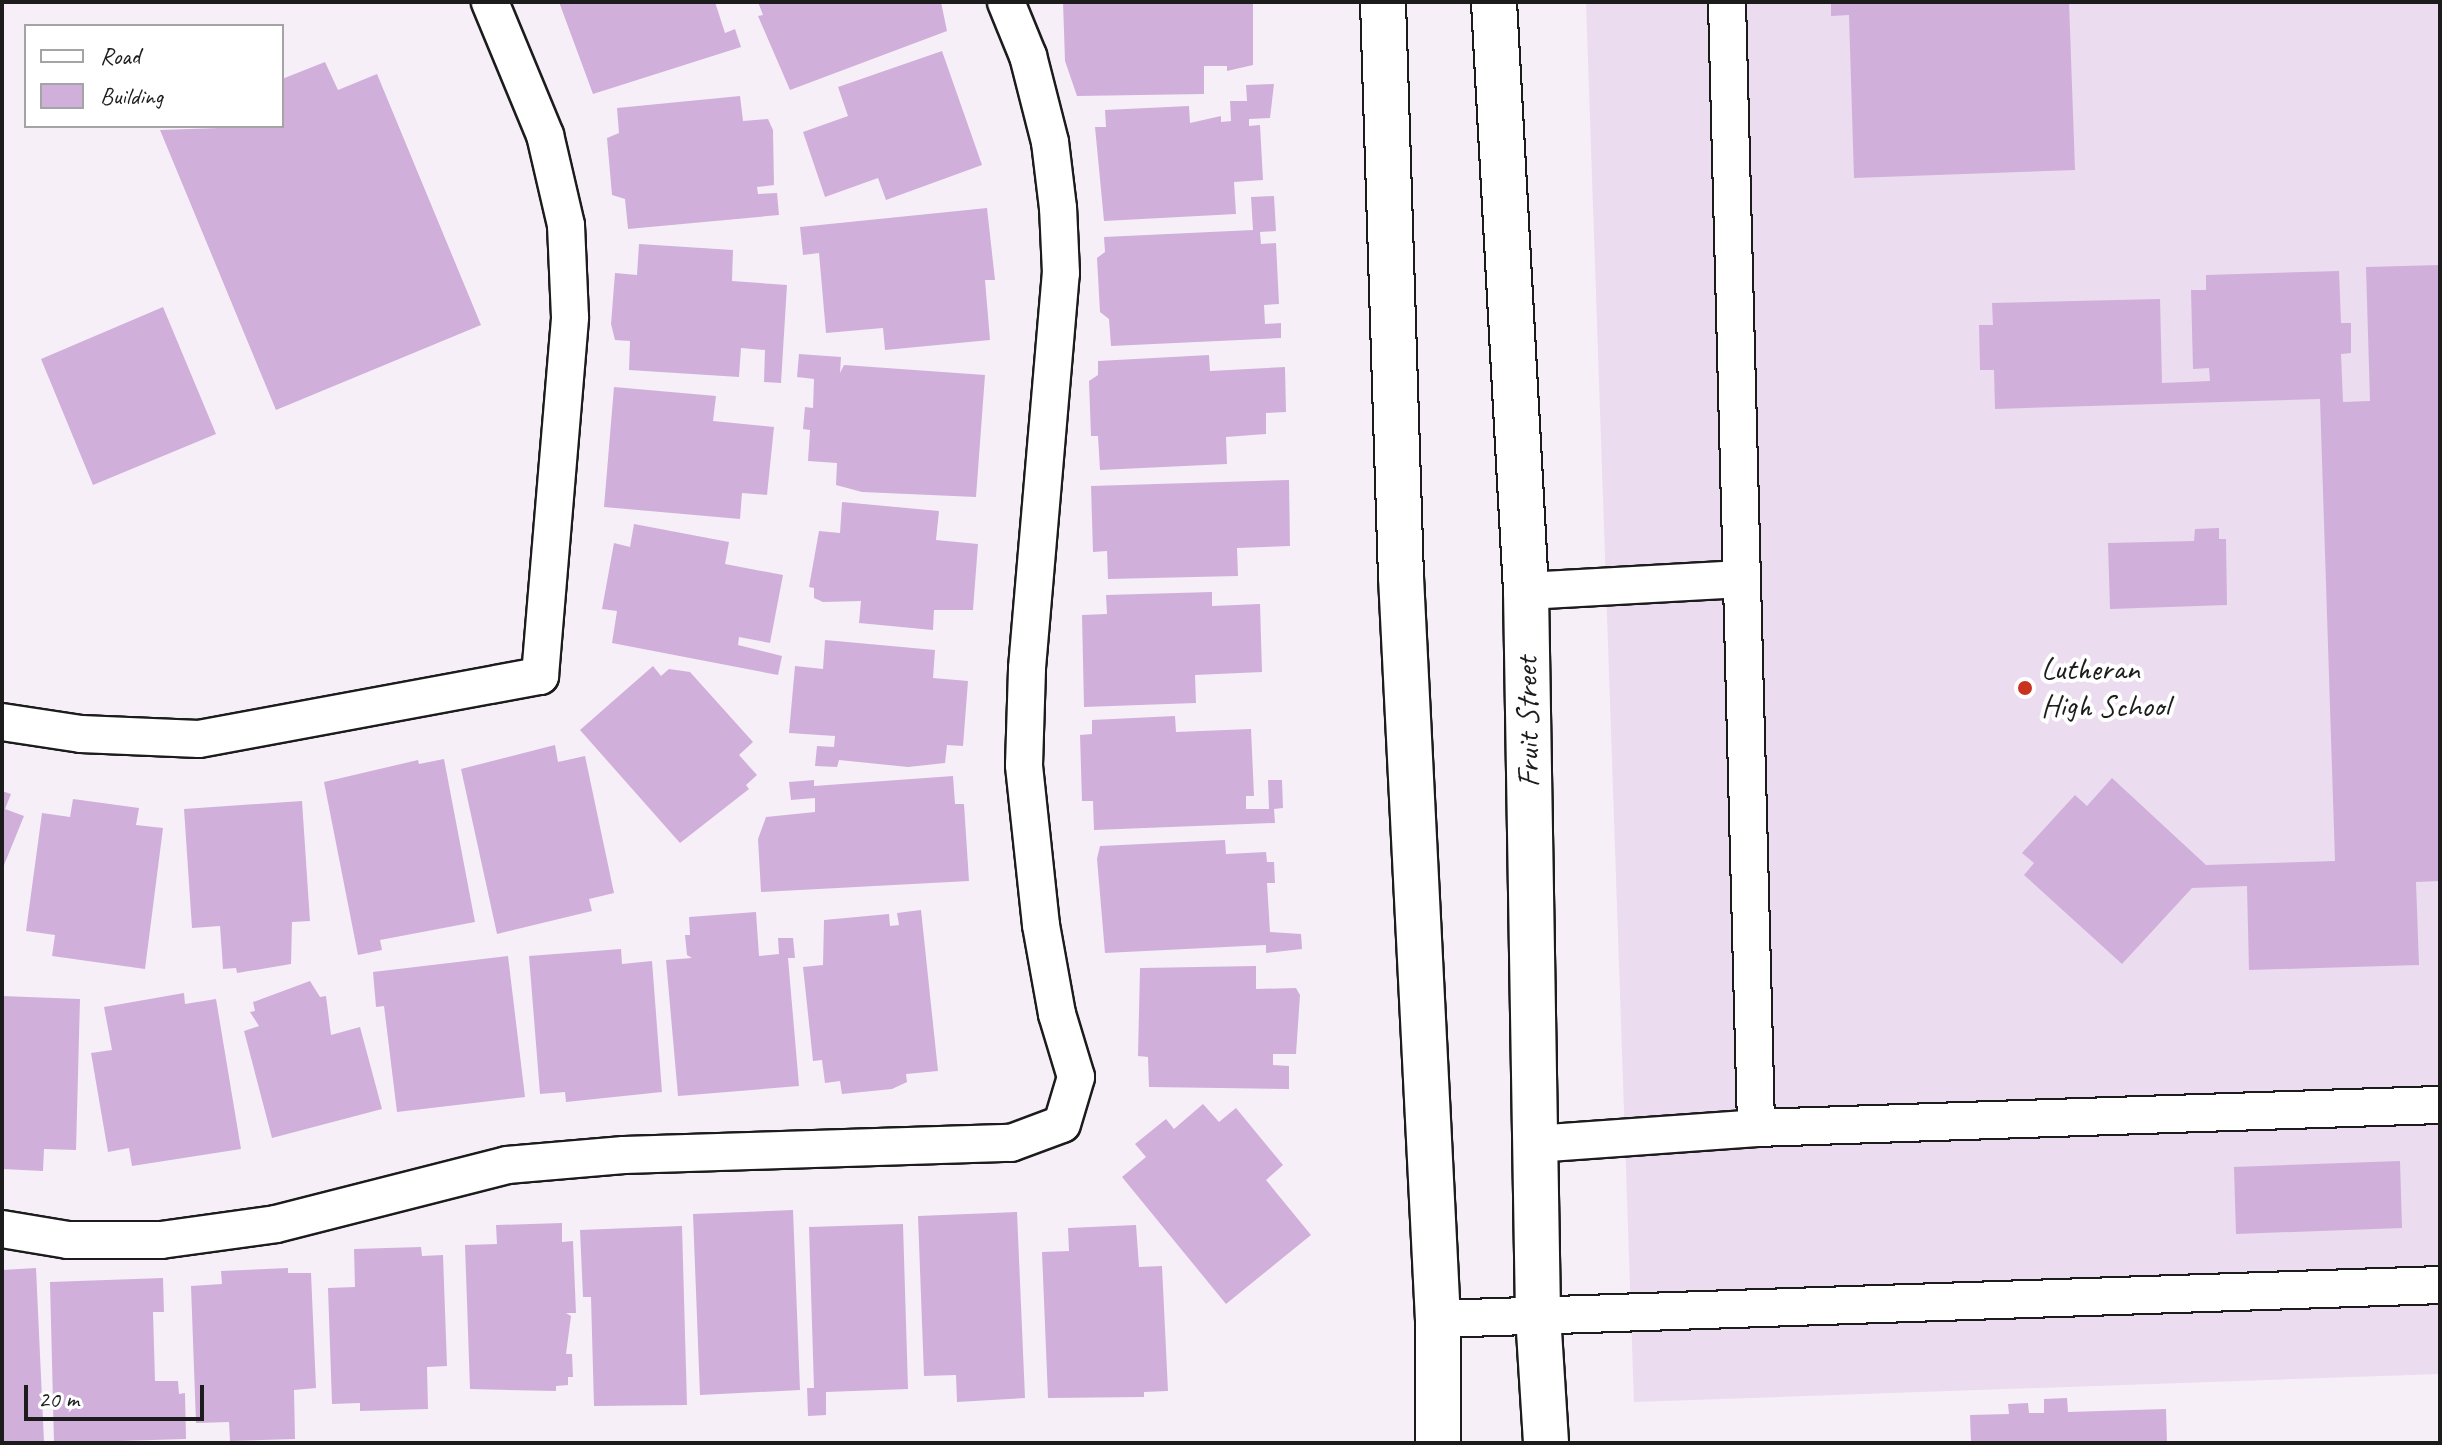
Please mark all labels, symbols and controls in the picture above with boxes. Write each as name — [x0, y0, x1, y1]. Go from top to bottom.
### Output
legend — [24, 24, 284, 128]
text: Road — [100, 41, 140, 71]
text: Building — [100, 81, 163, 111]
place label: Lutheran High School — [2041, 651, 2168, 726]
street label: Fruit Street — [1508, 656, 1548, 788]
marker: Lutheran High School — [2016, 679, 2034, 697]
scale bar — [28, 1369, 208, 1419]
text: 20 m — [38, 1384, 79, 1414]

